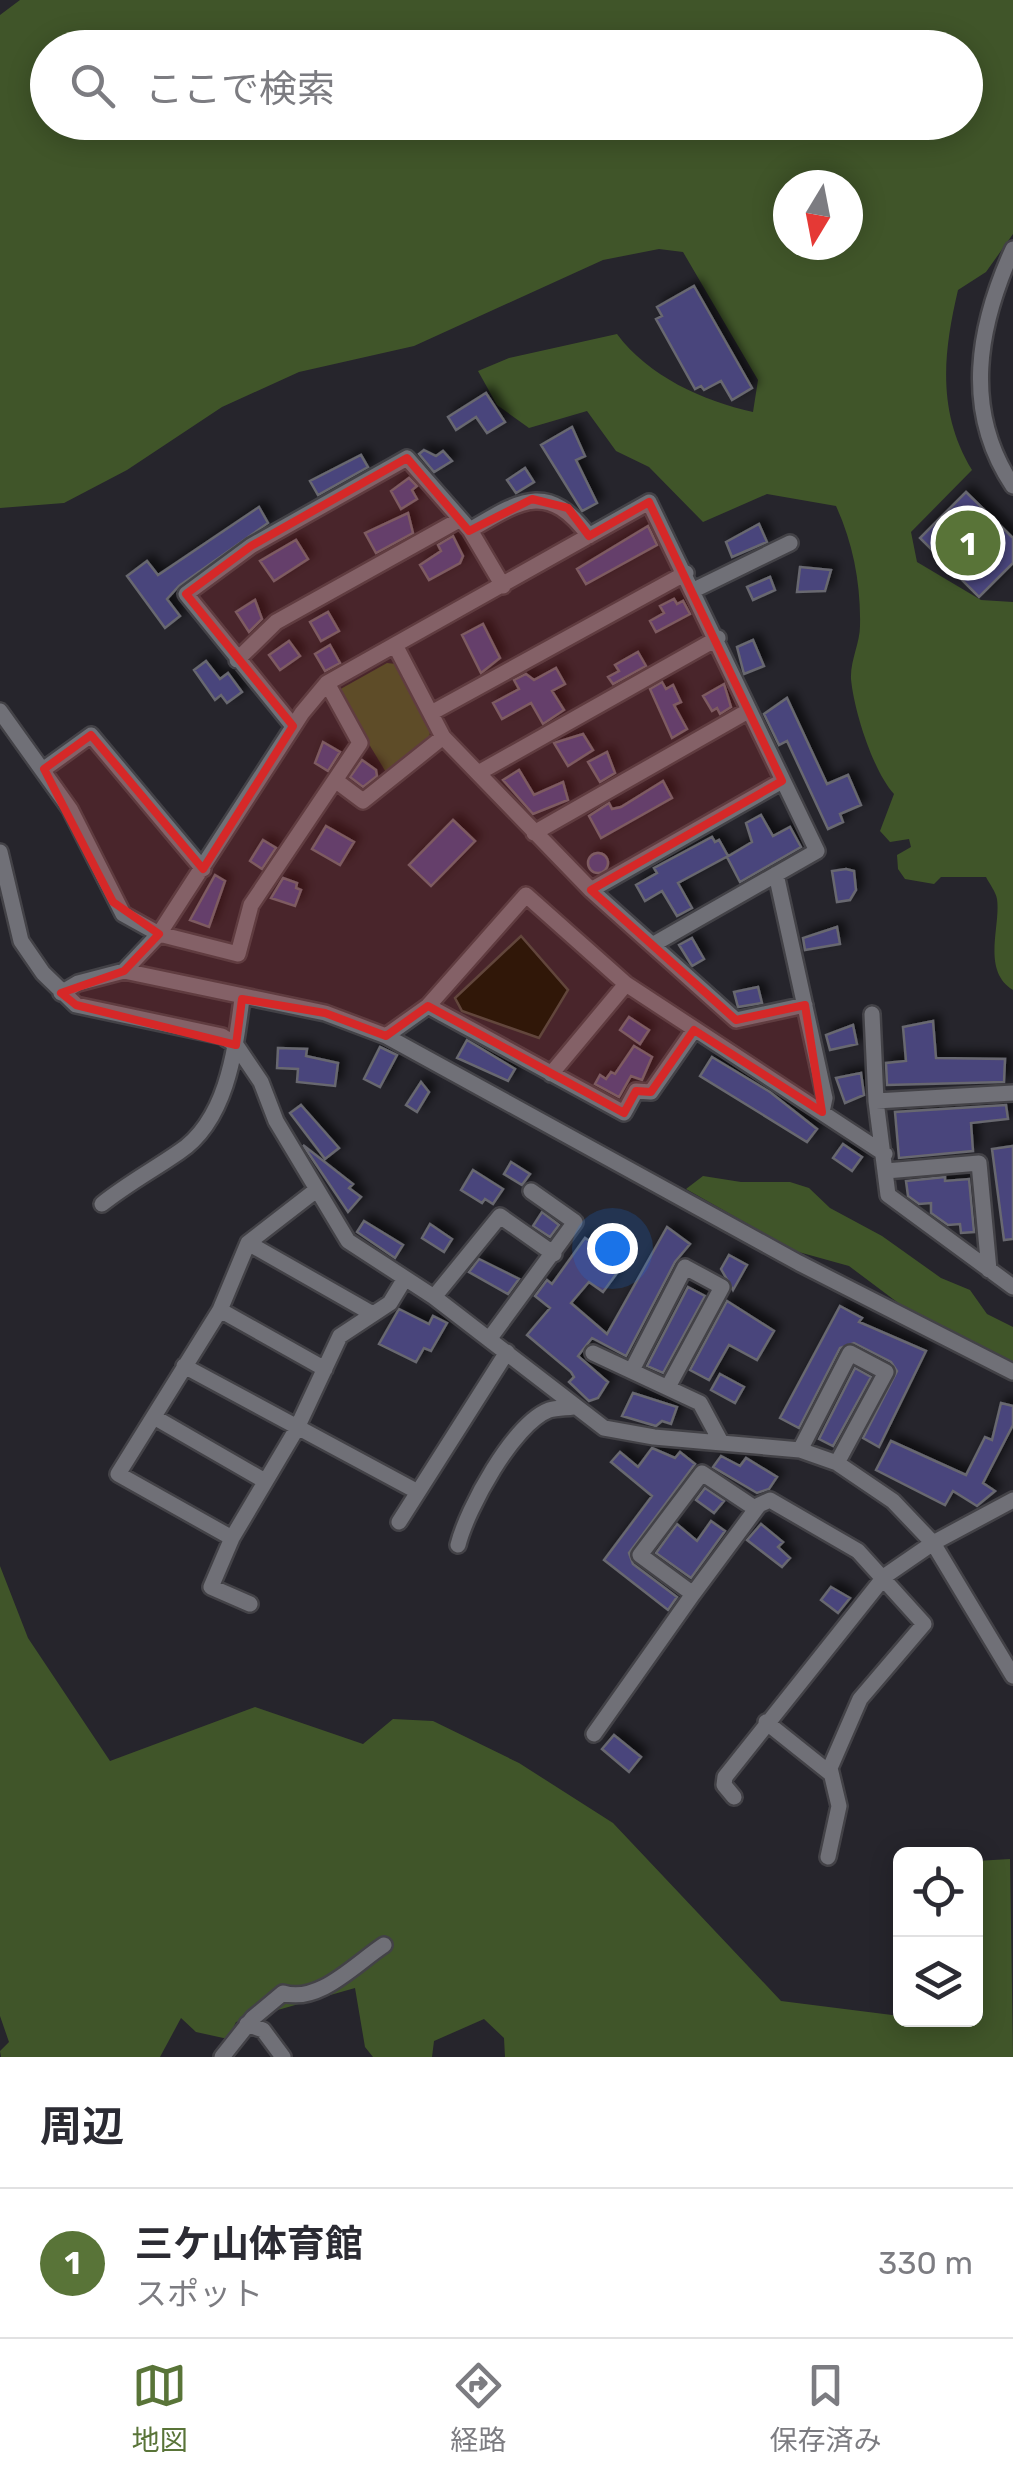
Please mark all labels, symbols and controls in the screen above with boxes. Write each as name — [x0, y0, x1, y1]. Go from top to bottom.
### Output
search box — [30, 30, 983, 140]
icon: search — [65, 58, 120, 113]
text: ここで検索 — [145, 66, 335, 112]
north arrow — [773, 170, 863, 260]
pin: 1 — [936, 506, 1000, 580]
your location — [587, 1223, 638, 1274]
map controls — [893, 1847, 983, 2027]
button: locate — [893, 1847, 983, 1937]
button: layers — [893, 1937, 983, 2027]
text: 周辺 — [40, 2102, 124, 2152]
text: 三ケ山体育館 — [135, 2221, 363, 2267]
text: 1 — [65, 2244, 80, 2282]
text: 330 m — [878, 2244, 973, 2282]
text: スポット — [135, 2275, 263, 2313]
tab: 地図 — [131, 2358, 188, 2458]
tab: 経路 — [450, 2358, 507, 2458]
tab: 保存済み — [769, 2358, 882, 2458]

